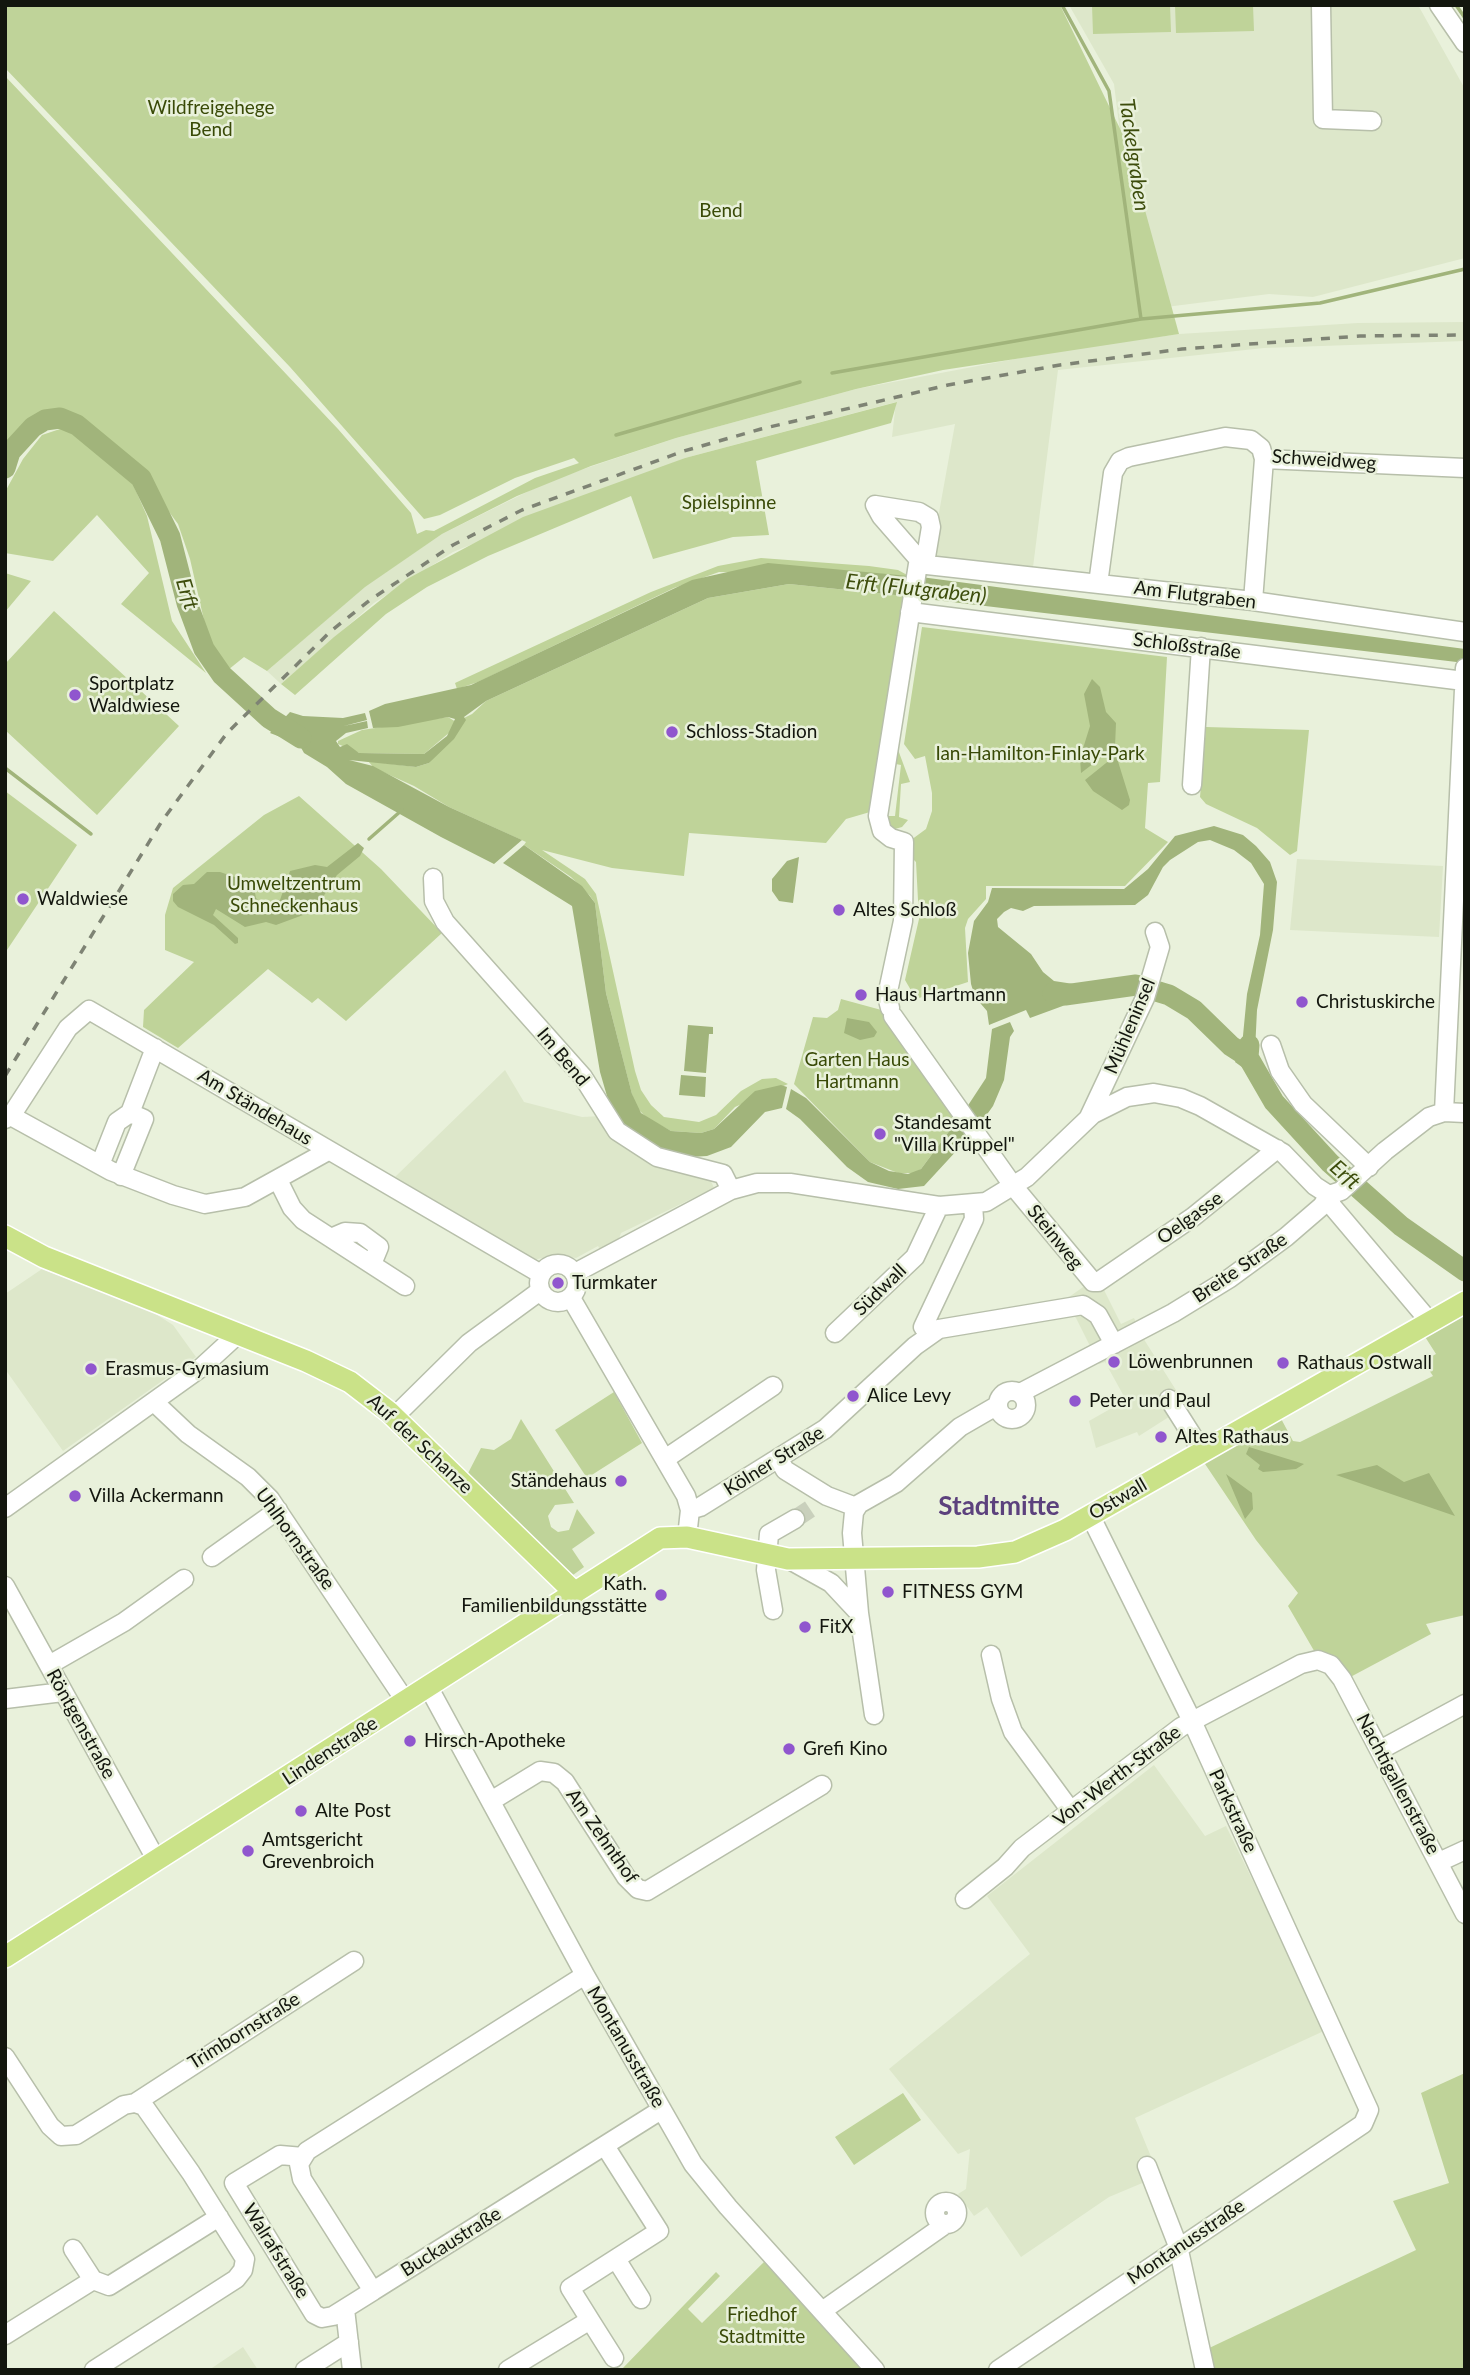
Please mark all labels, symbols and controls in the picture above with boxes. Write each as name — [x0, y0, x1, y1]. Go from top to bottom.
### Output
park label: Wildfreigehege Bend — [147, 97, 275, 141]
water label: Tackelgraben — [1114, 97, 1154, 213]
park label: Bend — [699, 200, 743, 222]
street label: Schweidweg — [1271, 445, 1377, 475]
park label: Spielspinne — [682, 492, 776, 514]
water label: Erft (Flutgraben) — [844, 569, 988, 609]
water label: Erft — [170, 575, 204, 613]
street label: Am Flutgraben — [1133, 576, 1257, 614]
street label: Schloßstraße — [1132, 628, 1242, 664]
place label: Sportplatz Waldwiese — [89, 673, 180, 717]
marker: Sportplatz Waldwiese — [67, 687, 83, 703]
place label: Schloss-Stadion — [686, 721, 817, 743]
marker: Schloss-Stadion — [664, 724, 680, 740]
park label: Ian-Hamilton-Finlay-Park — [935, 743, 1145, 765]
park label: Umweltzentrum Schneckenhaus — [227, 873, 361, 917]
place label: Waldwiese — [37, 888, 128, 910]
marker: Waldwiese — [15, 891, 31, 907]
place label: Altes Schloß — [853, 899, 956, 921]
marker: Altes Schloß — [831, 902, 847, 918]
street label: Mühleninsel — [1100, 975, 1160, 1077]
place label: Haus Hartmann — [875, 984, 1006, 1006]
marker: Haus Hartmann — [853, 987, 869, 1003]
place label: Christuskirche — [1316, 991, 1435, 1013]
marker: Christuskirche — [1294, 994, 1310, 1010]
street label: Im Bend — [532, 1023, 594, 1091]
park label: Garten Haus Hartmann — [805, 1049, 909, 1093]
street label: Am Ständehaus — [194, 1064, 316, 1150]
place label: Standesamt "Villa Krüppel" — [894, 1112, 1015, 1156]
marker: Standesamt "Villa Krüppel" — [872, 1126, 888, 1142]
water label: Erft — [1325, 1155, 1365, 1195]
street label: Oelgasse — [1153, 1187, 1227, 1249]
street label: Steinweg — [1022, 1200, 1088, 1274]
street label: Breite Straße — [1189, 1228, 1291, 1308]
street label: Südwall — [849, 1259, 911, 1321]
place label: Turmkater — [572, 1272, 657, 1294]
marker: Turmkater — [550, 1275, 566, 1291]
place label: Löwenbrunnen — [1128, 1351, 1253, 1373]
place label: Rathaus Ostwall — [1297, 1352, 1432, 1374]
marker: Löwenbrunnen — [1106, 1354, 1122, 1370]
marker: Rathaus Ostwall — [1275, 1355, 1291, 1371]
place label: Erasmus-Gymasium — [105, 1358, 269, 1380]
marker: Erasmus-Gymasium — [83, 1361, 99, 1377]
place label: Alice Levy — [867, 1385, 951, 1407]
marker: Alice Levy — [845, 1388, 861, 1404]
street label: Auf der Schanze — [363, 1389, 477, 1499]
place label: Peter und Paul — [1089, 1390, 1211, 1412]
marker: Peter und Paul — [1067, 1393, 1083, 1409]
street label: Kölner Straße — [720, 1421, 828, 1501]
place label: Altes Rathaus — [1175, 1426, 1289, 1448]
marker: Altes Rathaus — [1153, 1429, 1169, 1445]
place label: Ständehaus — [511, 1470, 607, 1492]
marker: Ständehaus — [613, 1473, 629, 1489]
street label: Ostwall — [1085, 1473, 1151, 1525]
street label: Uhlhornstraße — [250, 1484, 340, 1594]
place label: Villa Ackermann — [89, 1485, 224, 1507]
marker: Villa Ackermann — [67, 1488, 83, 1504]
district label: Stadtmitte — [938, 1491, 1060, 1523]
place label: Kath. Familienbildungsstätte — [461, 1573, 647, 1617]
place label: FITNESS GYM — [902, 1581, 1023, 1603]
marker: FITNESS GYM — [880, 1584, 896, 1600]
marker: Kath. Familienbildungsstätte — [653, 1587, 669, 1603]
place label: FitX — [819, 1616, 853, 1638]
marker: FitX — [797, 1619, 813, 1635]
street label: Röntgenstraße — [41, 1665, 121, 1783]
street label: Nachtigallenstraße — [1351, 1710, 1445, 1858]
street label: Lindenstraße — [278, 1712, 382, 1790]
street label: Von-Werth-Straße — [1049, 1721, 1185, 1831]
place label: Hirsch-Apotheke — [424, 1730, 565, 1752]
marker: Hirsch-Apotheke — [402, 1733, 418, 1749]
place label: Grefi Kino — [803, 1738, 887, 1760]
marker: Grefi Kino — [781, 1741, 797, 1757]
street label: Parkstraße — [1204, 1766, 1262, 1856]
street label: Am Zehnthof — [561, 1784, 643, 1888]
place label: Alte Post — [315, 1800, 391, 1822]
marker: Alte Post — [293, 1803, 309, 1819]
place label: Amtsgericht Grevenbroich — [262, 1829, 374, 1873]
marker: Amtsgericht Grevenbroich — [240, 1843, 256, 1859]
street label: Montanusstraße — [582, 1982, 670, 2112]
street label: Trimbornstraße — [184, 1988, 304, 2074]
street label: Montanusstraße — [1123, 2194, 1249, 2290]
street label: Walrafstraße — [238, 2199, 314, 2303]
street label: Buckaustraße — [397, 2202, 505, 2282]
park label: Friedhof Stadtmitte — [719, 2304, 805, 2348]

